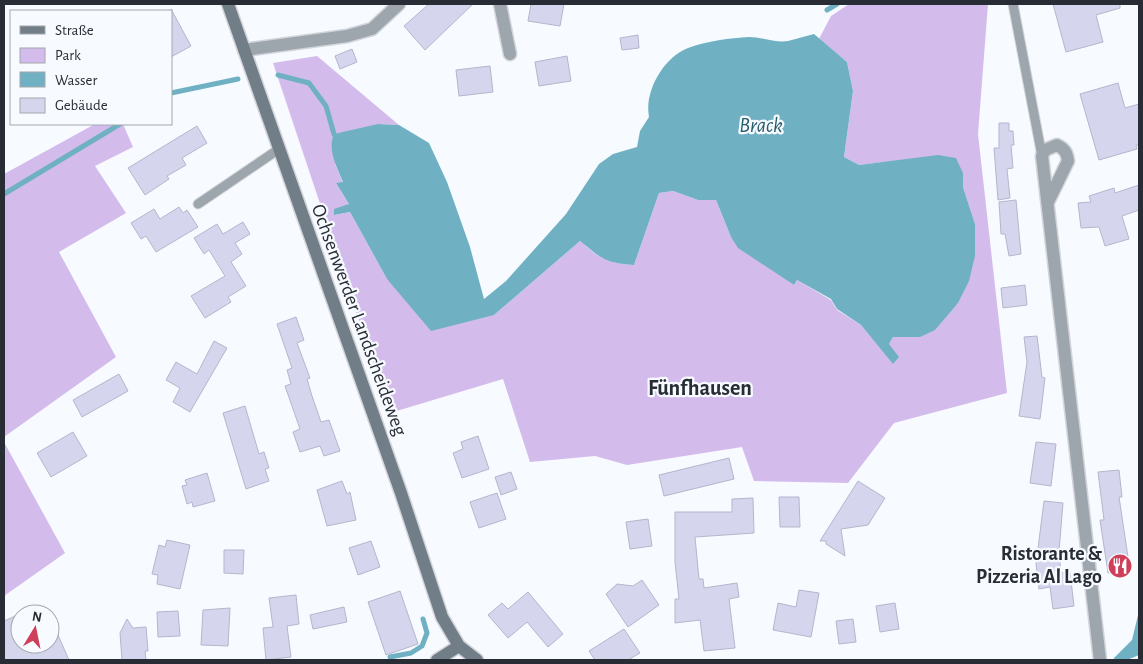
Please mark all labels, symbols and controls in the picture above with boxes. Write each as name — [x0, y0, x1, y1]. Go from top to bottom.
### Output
legend — [10, 10, 172, 125]
text: Straße — [55, 23, 94, 38]
text: Park — [55, 48, 81, 63]
text: Wasser — [55, 73, 98, 88]
text: Gebäude — [55, 98, 108, 113]
water label: Brack — [739, 115, 783, 136]
street label: Ochsenwerder Landscheideweg — [308, 202, 410, 439]
district label: Fünfhausen — [648, 377, 752, 399]
place label: Ristorante & Pizzeria Al Lago — [976, 544, 1103, 587]
restaurant icon: Ristorante & Pizzeria Al Lago — [1107, 553, 1133, 579]
north arrow — [10, 604, 60, 654]
text: N — [31, 609, 43, 625]

